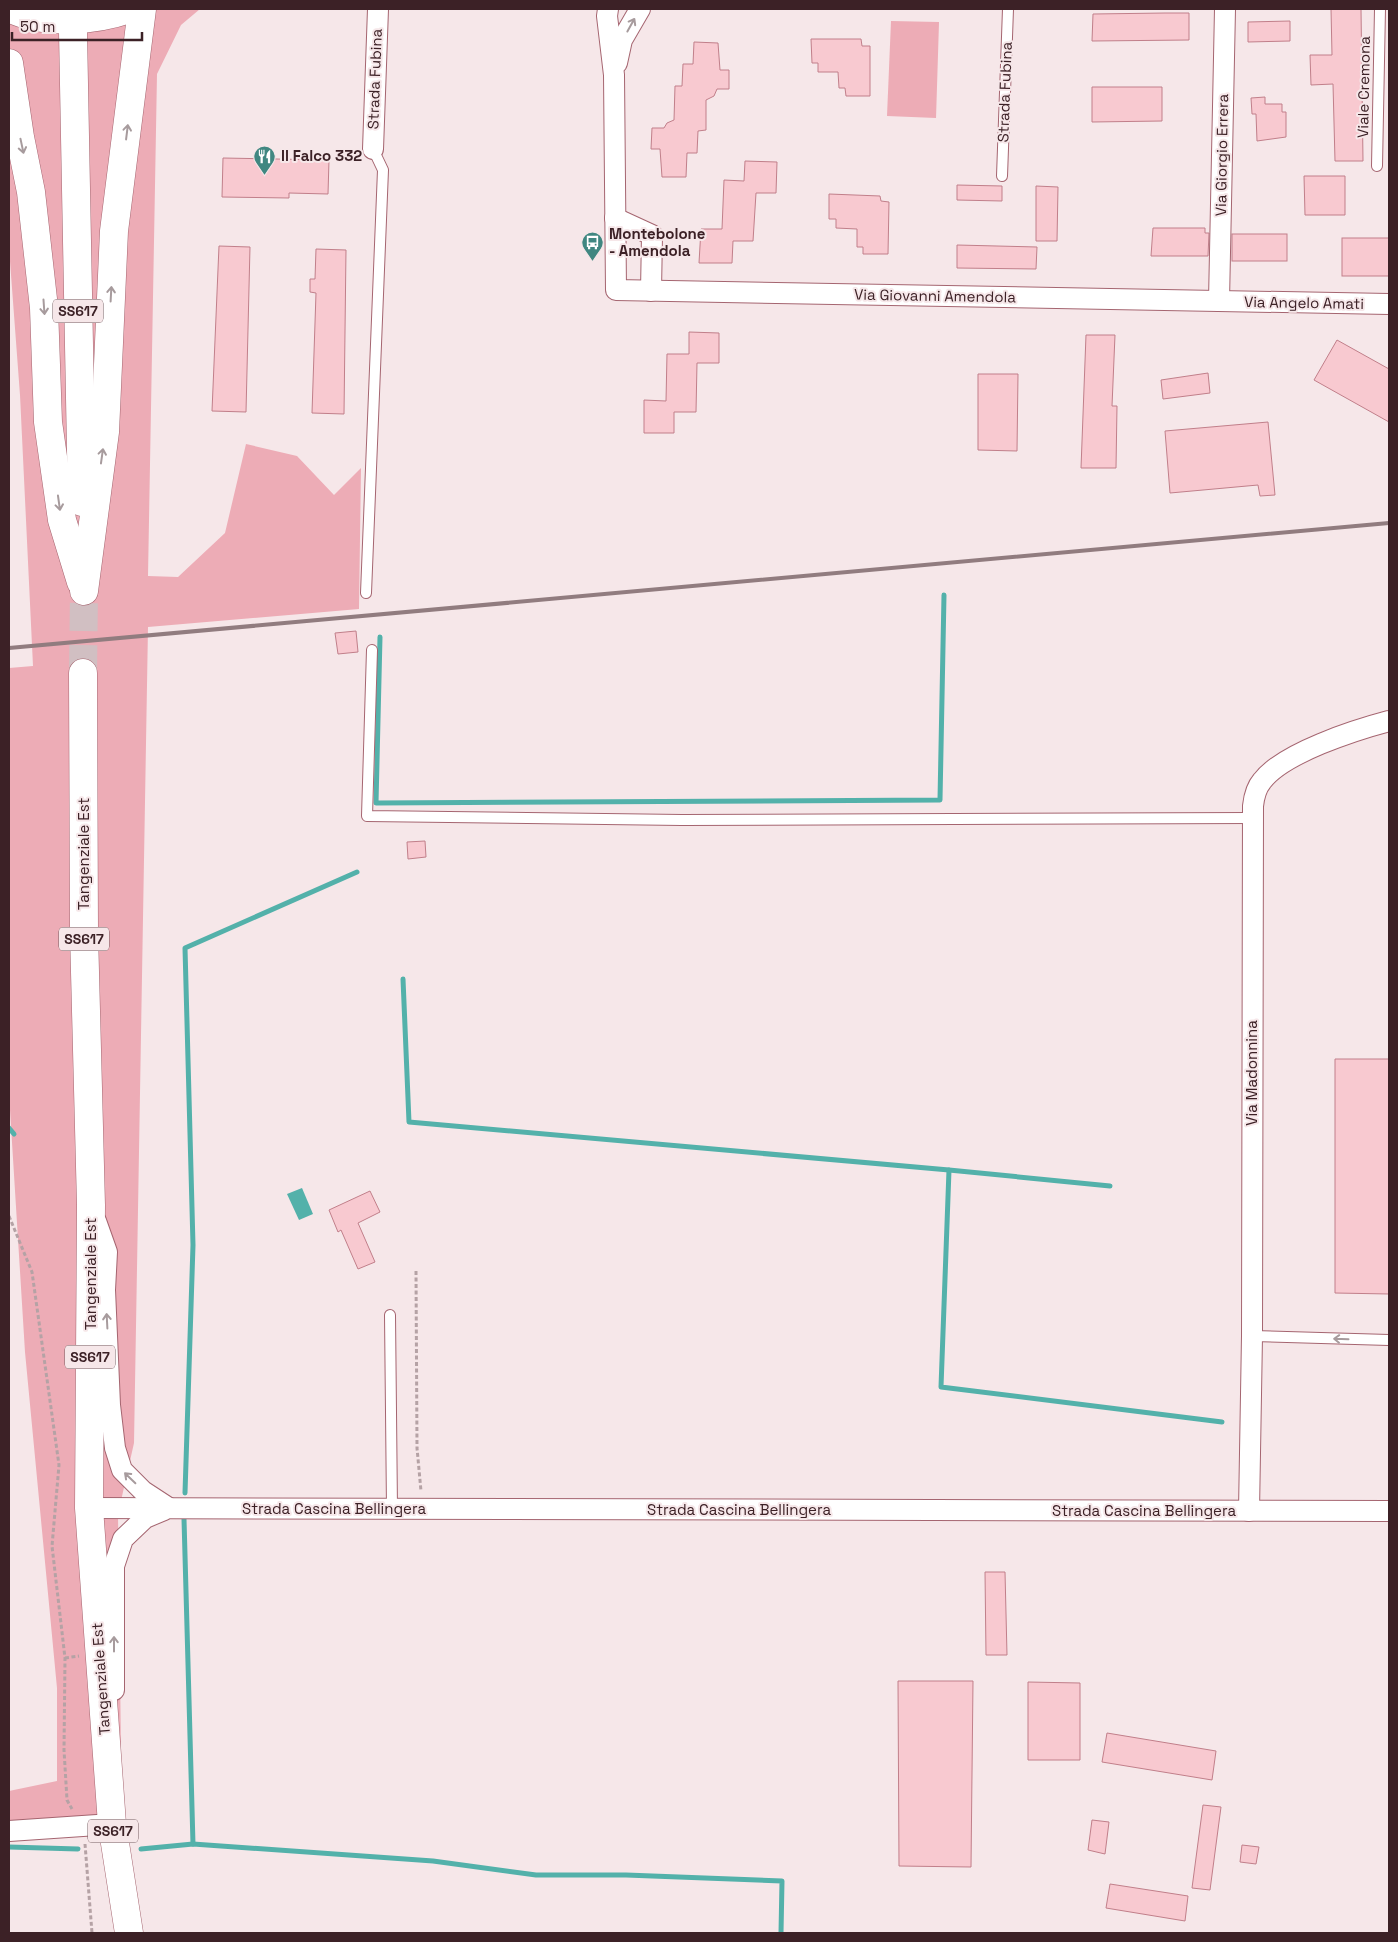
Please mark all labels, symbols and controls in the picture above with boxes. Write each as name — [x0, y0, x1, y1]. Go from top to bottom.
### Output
scale bar — [12, 10, 142, 42]
text: 50 m — [20, 17, 55, 36]
one-way arrow — [626, 17, 636, 32]
street label: Strada Fubina — [363, 28, 386, 130]
street label: Viale Cremona — [1353, 36, 1374, 138]
street label: Strada Fubina — [993, 41, 1016, 143]
street label: Via Giorgio Errera — [1211, 93, 1232, 216]
one-way arrow — [122, 124, 132, 140]
one-way arrow — [17, 137, 27, 153]
restaurant icon: Il Falco 332 — [253, 144, 277, 175]
place label: Il Falco 332 — [281, 146, 362, 165]
place label: Montebolone - Amendola — [609, 224, 706, 260]
bus stop icon: Montebolone - Amendola — [581, 231, 605, 262]
street label: Via Giovanni Amendola — [854, 285, 1016, 306]
one-way arrow — [107, 286, 116, 302]
street label: Via Angelo Amati — [1244, 292, 1364, 313]
one-way arrow — [39, 298, 49, 314]
road number: SS617 — [53, 300, 103, 322]
one-way arrow — [97, 448, 107, 464]
one-way arrow — [55, 495, 65, 511]
street label: Tangenziale Est — [74, 798, 93, 910]
road number: SS617 — [59, 928, 109, 951]
street label: Via Madonnina — [1242, 1020, 1261, 1126]
street label: Tangenziale Est — [81, 1218, 100, 1330]
one-way arrow — [102, 1313, 112, 1330]
one-way arrow — [1333, 1334, 1349, 1344]
road number: SS617 — [65, 1345, 115, 1368]
one-way arrow — [124, 1472, 137, 1484]
street label: Strada Cascina Bellingera — [242, 1499, 426, 1518]
street label: Strada Cascina Bellingera — [647, 1500, 831, 1519]
street label: Strada Cascina Bellingera — [1052, 1501, 1236, 1520]
street label: Tangenziale Est — [87, 1622, 114, 1736]
one-way arrow — [109, 1637, 119, 1653]
road number: SS617 — [88, 1820, 138, 1842]

